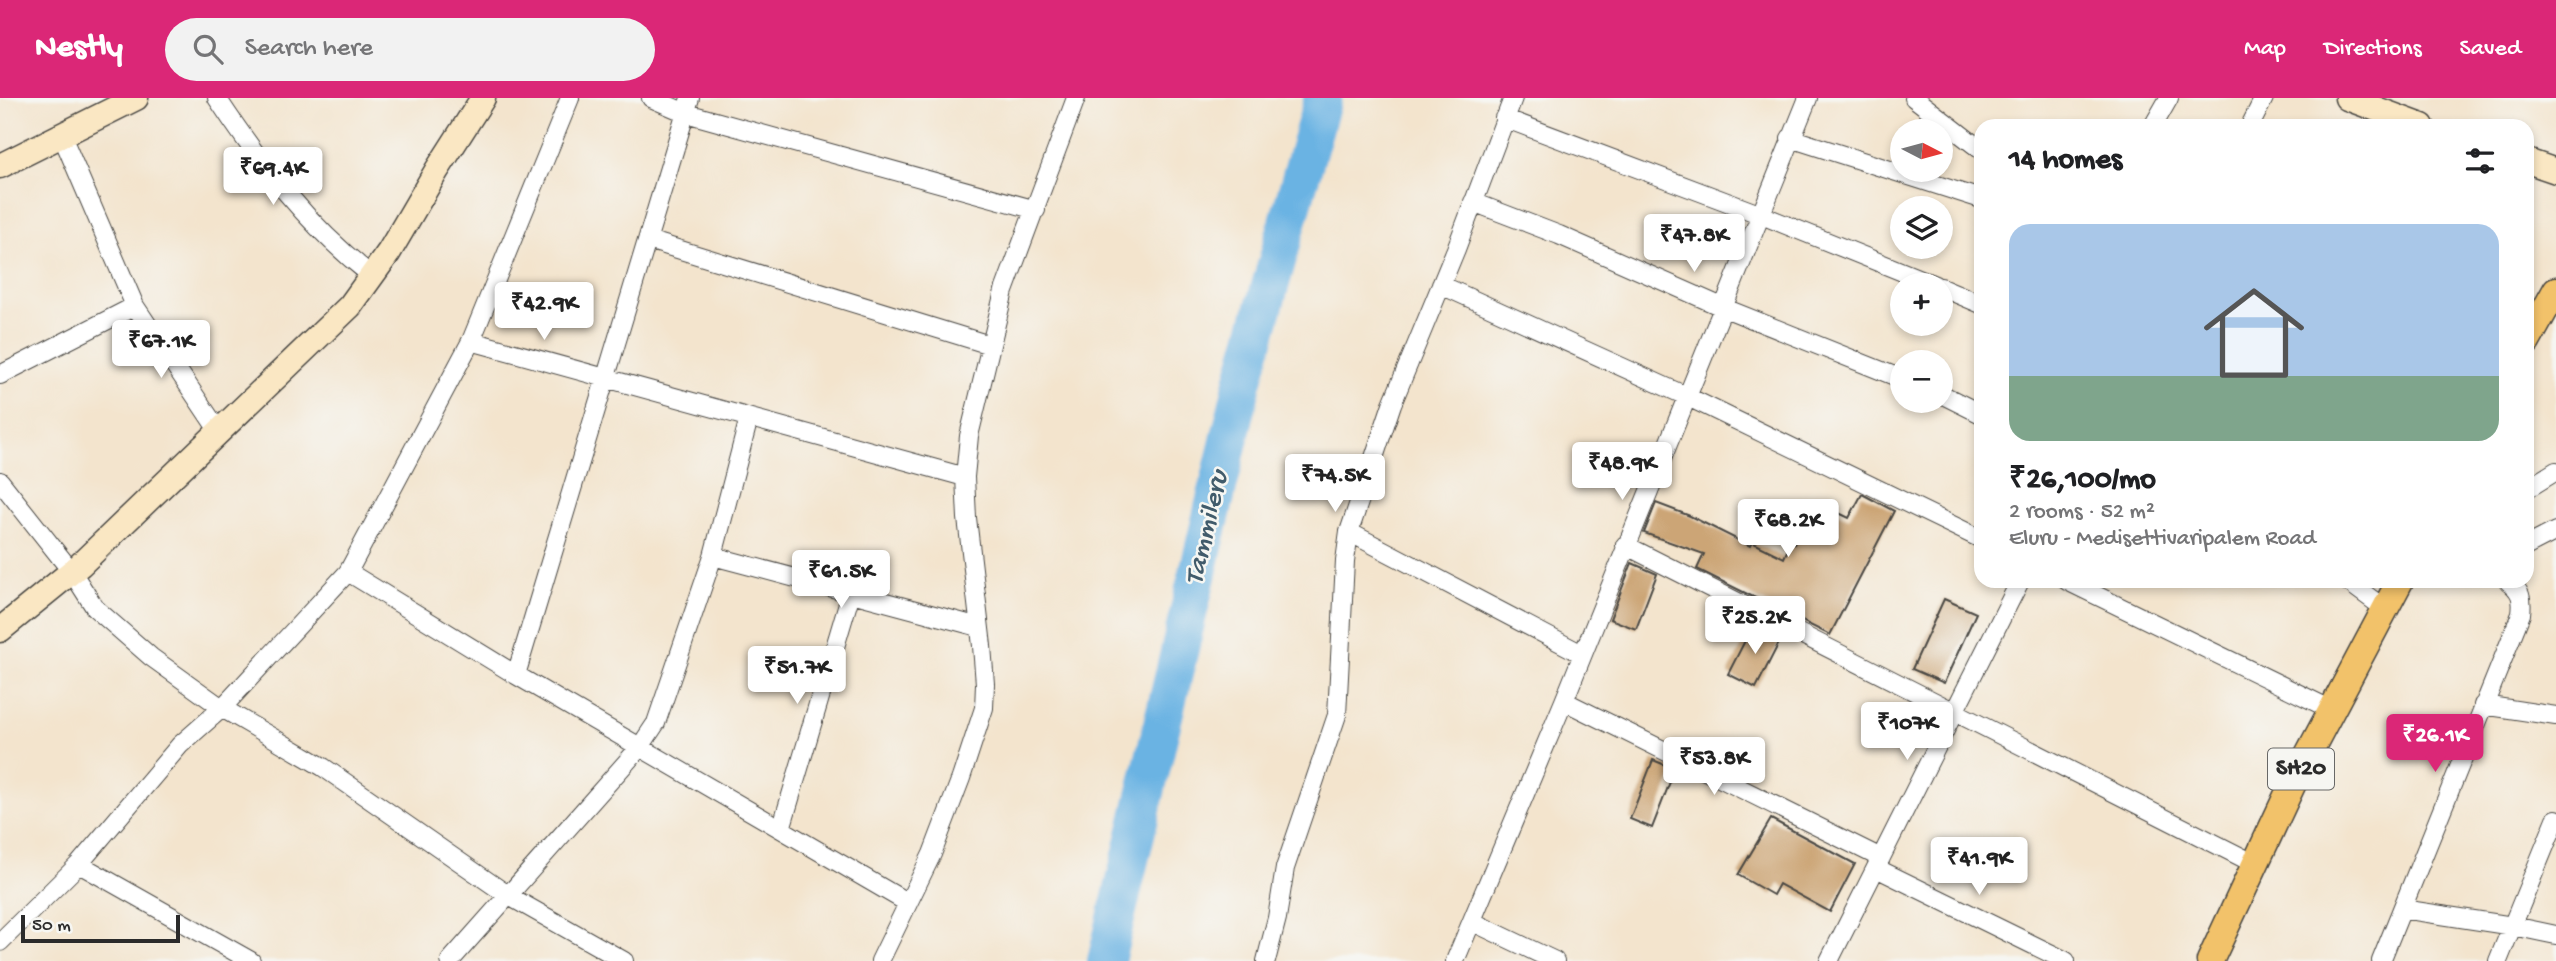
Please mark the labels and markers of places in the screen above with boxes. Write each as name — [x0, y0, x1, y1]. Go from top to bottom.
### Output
pin: ₹69.4K — [216, 148, 330, 207]
pin: ₹47.8K — [1637, 214, 1751, 274]
pin: ₹42.9K — [487, 282, 601, 342]
pin: ₹67.1K — [104, 320, 218, 380]
pin: ₹48.9K — [1565, 442, 1679, 502]
pin: ₹74.5K — [1278, 454, 1392, 514]
pin: ₹68.2K — [1731, 500, 1845, 559]
pin: ₹61.5K — [784, 550, 898, 610]
pin: ₹25.2K — [1698, 596, 1812, 656]
pin: ₹51.7K — [740, 646, 854, 706]
pin: ₹107K — [1858, 702, 1956, 762]
pin: ₹26.1K — [2378, 714, 2492, 774]
pin: ₹53.8K — [1657, 738, 1771, 797]
pin: ₹41.9K — [1922, 838, 2036, 897]

